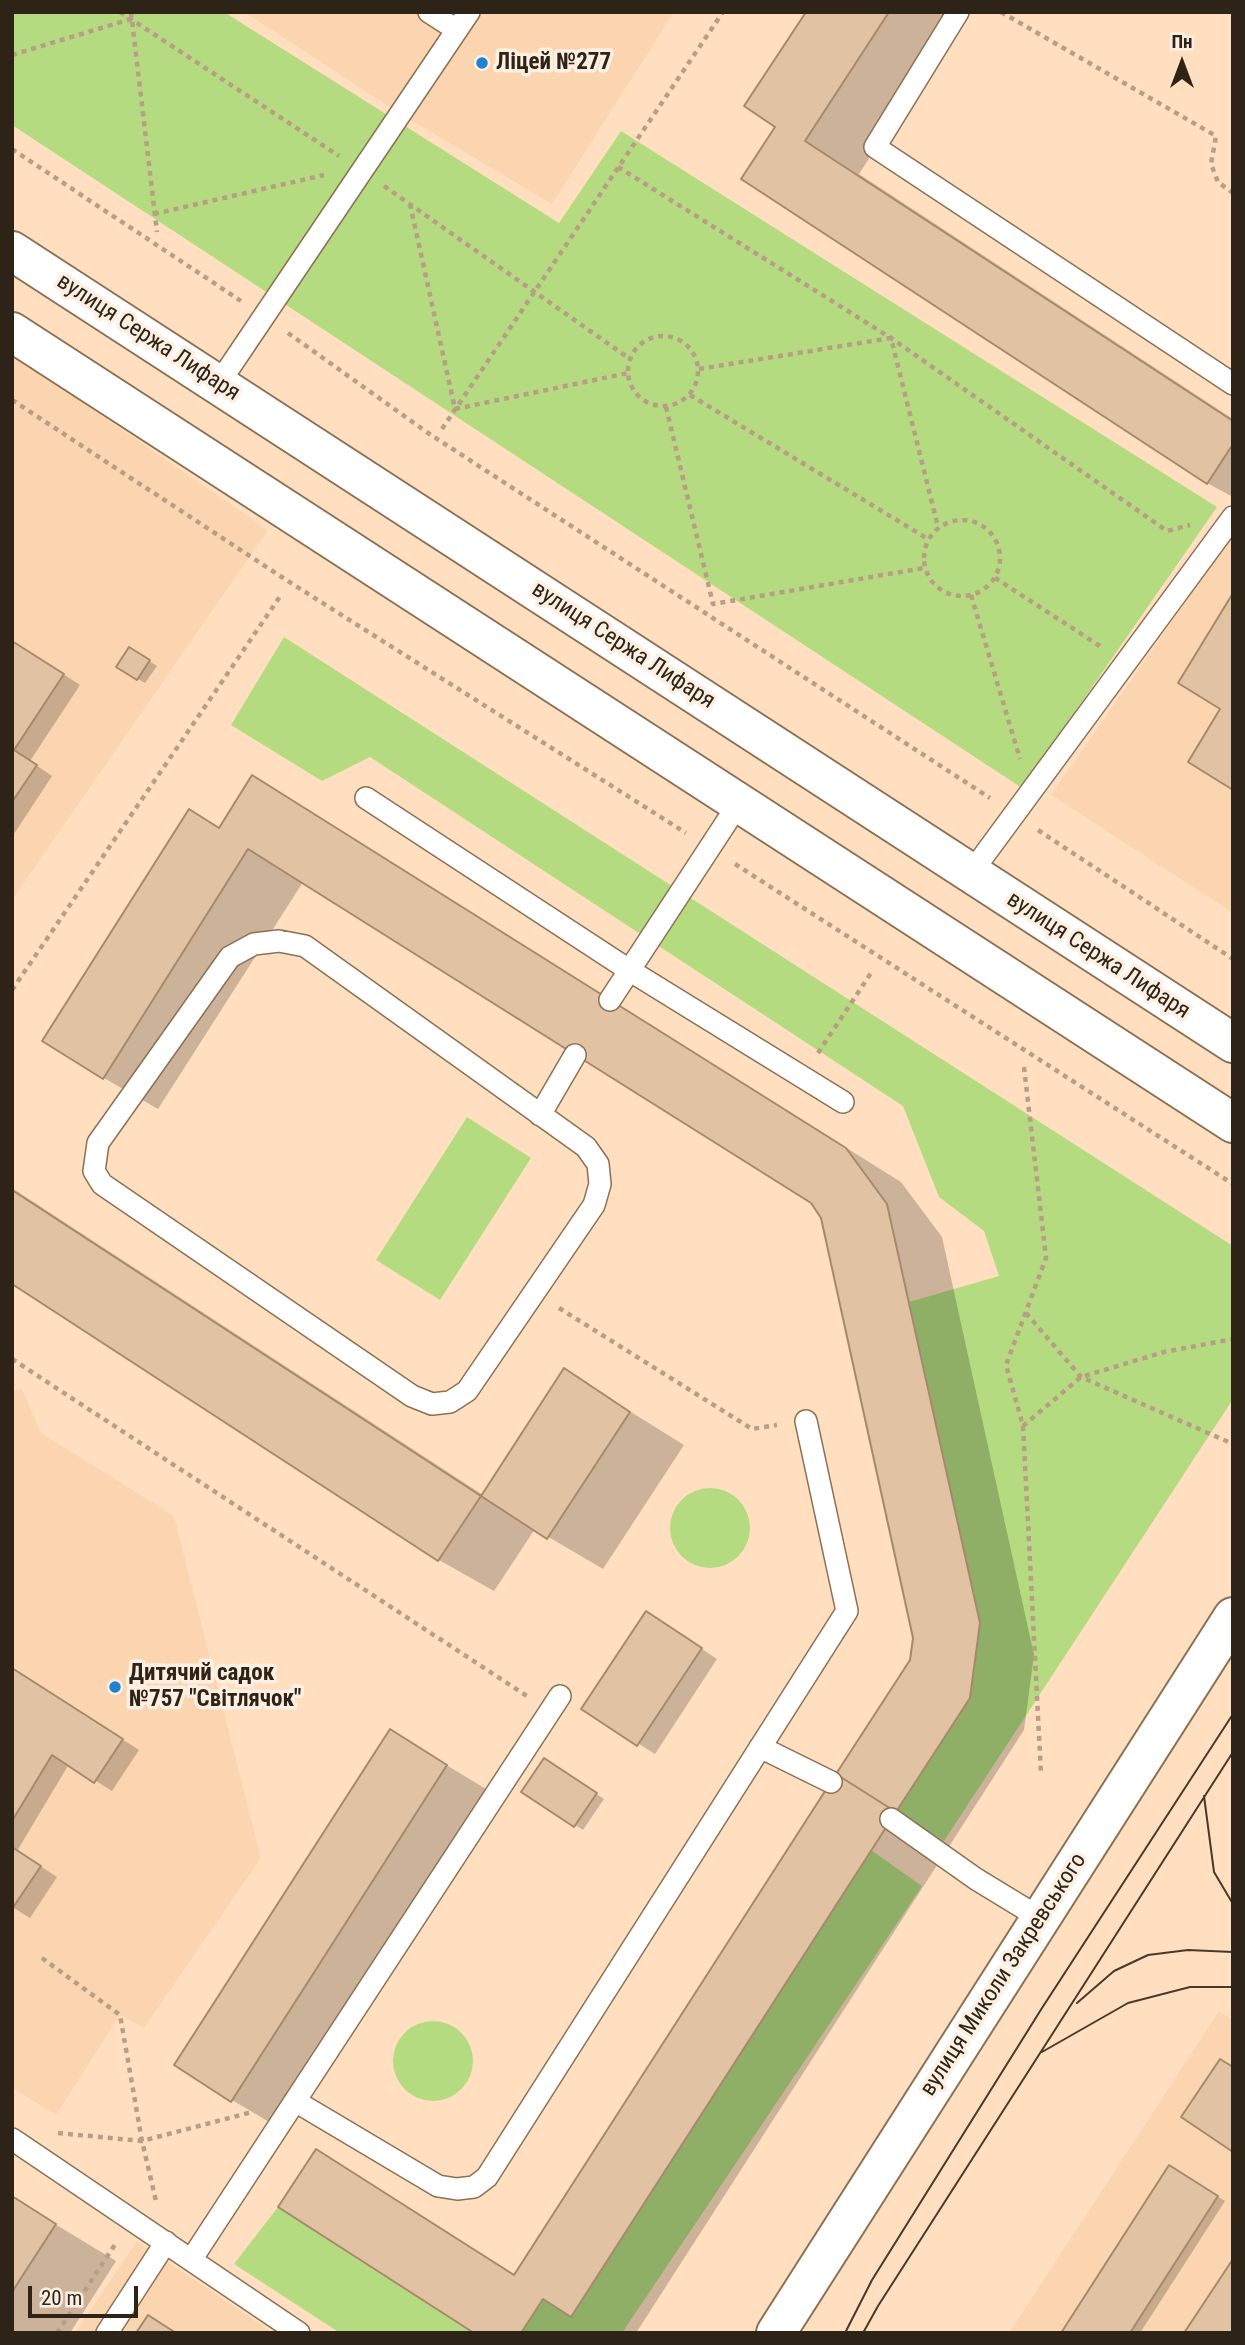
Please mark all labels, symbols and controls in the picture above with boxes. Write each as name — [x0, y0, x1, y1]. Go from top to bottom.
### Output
north arrow — [1147, 28, 1217, 98]
text: Пн — [1171, 30, 1193, 53]
place label: Ліцей №277 — [496, 49, 611, 77]
marker: Ліцей №277 — [474, 55, 490, 71]
street label: вулиця Сержа Лифаря — [51, 268, 245, 408]
street label: вулиця Сержа Лифаря — [526, 576, 720, 716]
street label: вулиця Сержа Лифаря — [1001, 886, 1195, 1026]
place label: Дитячий садок №757 "Світлячок" — [129, 1660, 301, 1714]
marker: Дитячий садок №757 "Світлячок" — [107, 1679, 123, 1695]
street label: вулиця Миколи Закревського — [915, 1848, 1093, 2102]
scale bar — [32, 2272, 142, 2316]
text: 20 m — [41, 2286, 82, 2310]

